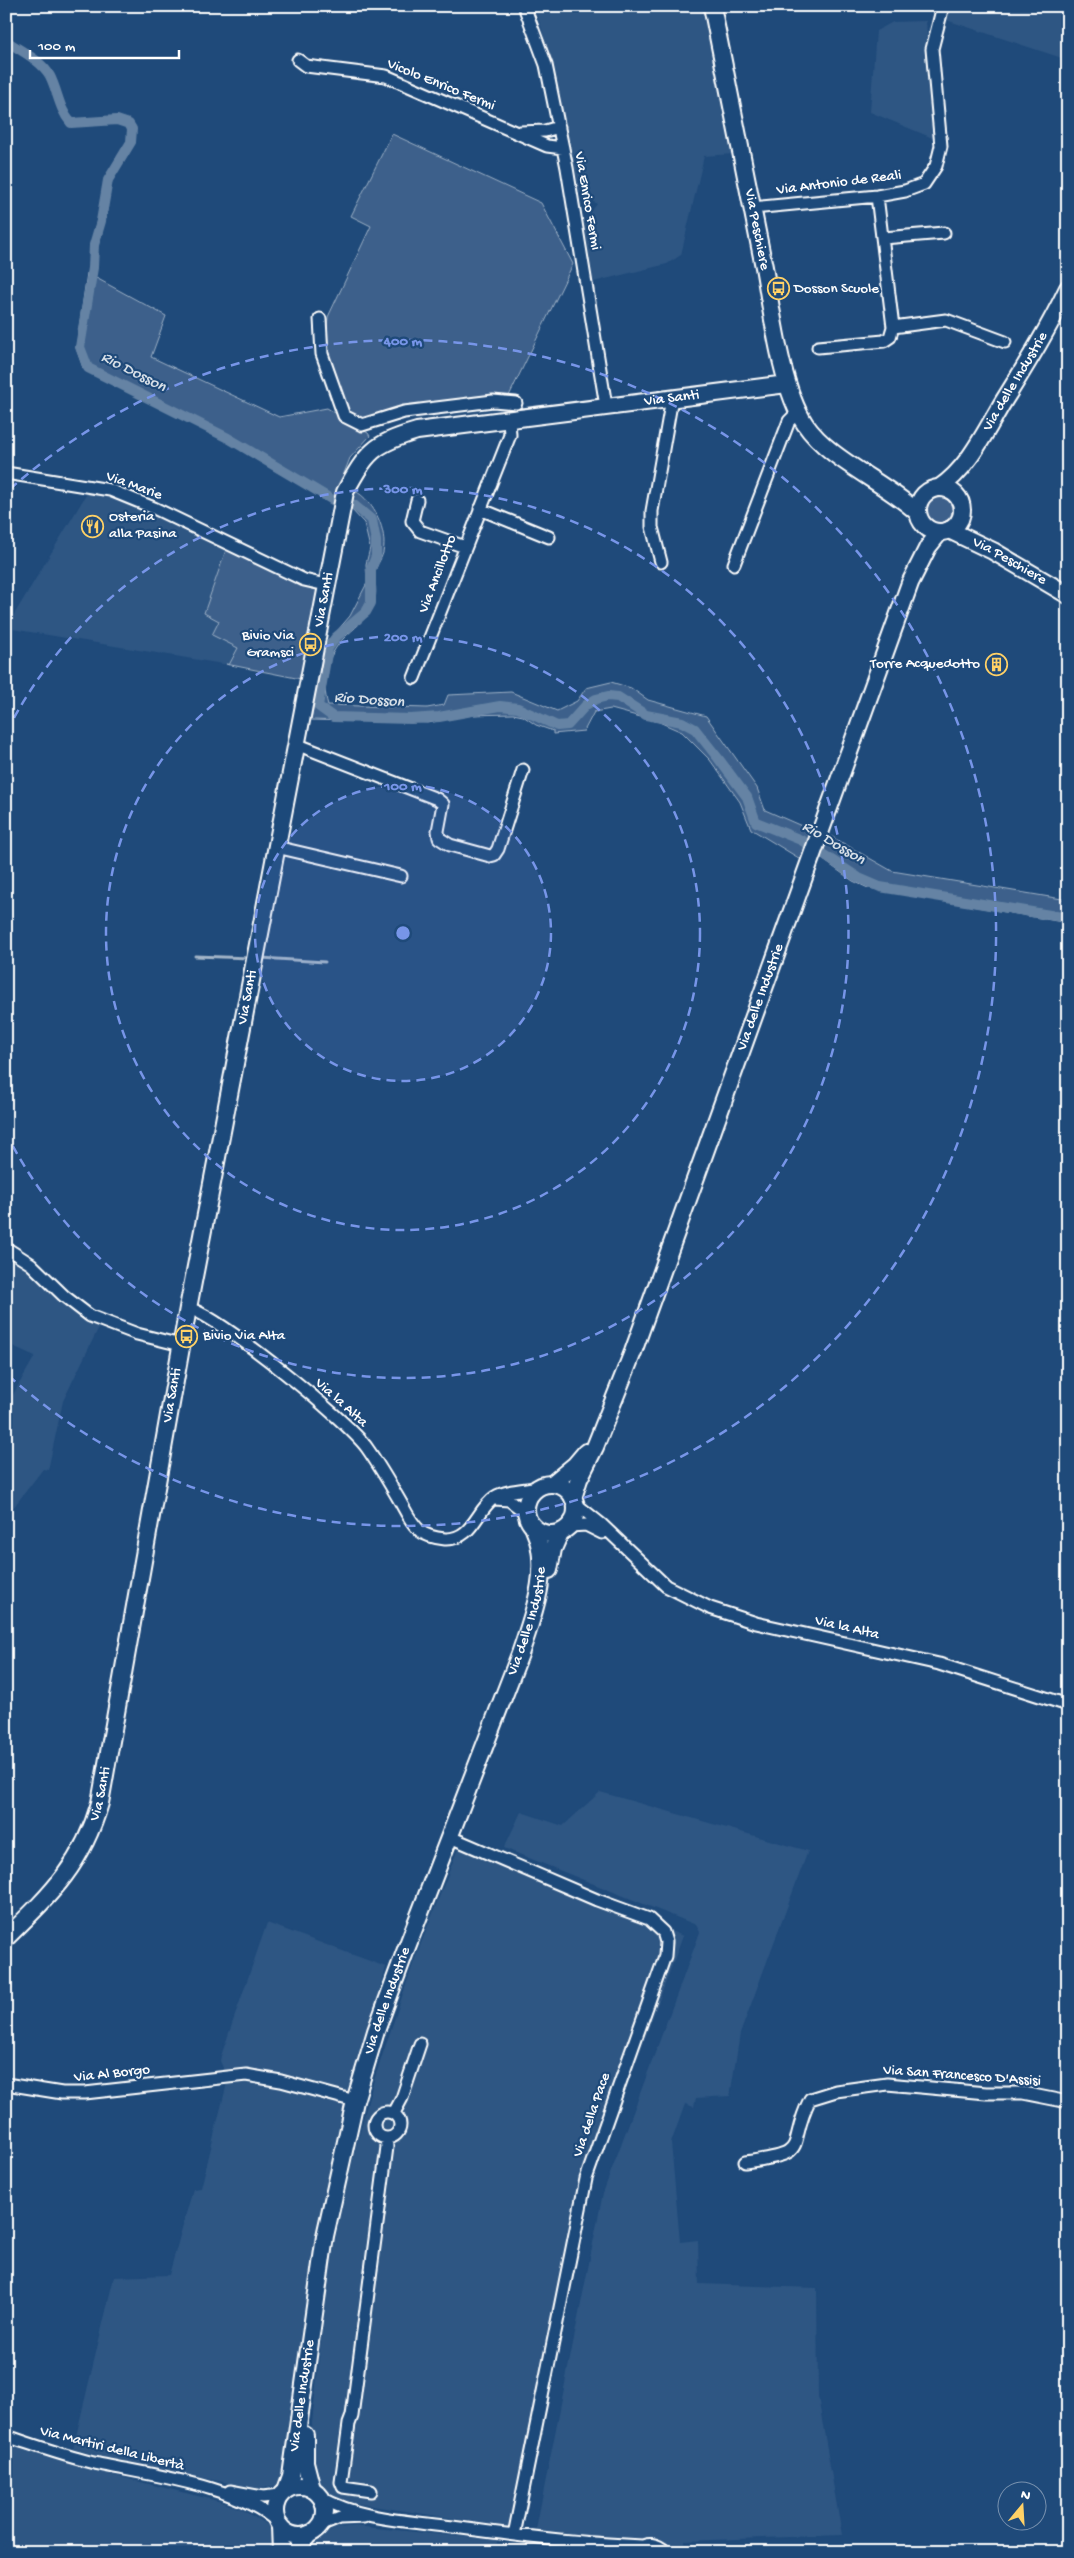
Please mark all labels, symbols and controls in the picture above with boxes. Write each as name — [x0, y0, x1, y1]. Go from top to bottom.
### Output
scale bar — [30, 28, 179, 60]
text: 100 m — [37, 38, 76, 56]
street label: Vicolo Enrico Fermi — [383, 55, 498, 115]
street label: Via Enrico Fermi — [569, 149, 605, 252]
street label: Via Antonio de Reali — [775, 166, 902, 200]
street label: Via Peschiere — [740, 186, 773, 272]
bus stop icon: Dosson Scuole — [766, 277, 790, 301]
place label: Dosson Scuole — [793, 280, 879, 298]
street label: Via delle Industrie — [978, 329, 1052, 435]
text: 400 m — [383, 333, 423, 351]
water label: Rio Dosson — [97, 349, 169, 398]
street label: Via Santi — [642, 386, 700, 411]
street label: Via Marie — [102, 467, 165, 505]
text: 300 m — [382, 481, 423, 499]
place label: Osteria alla Pasina — [109, 508, 177, 543]
restaurant icon: Osteria alla Pasina — [81, 514, 105, 538]
street label: Via Ancillotto — [415, 532, 461, 617]
street label: Via Peschiere — [968, 533, 1050, 589]
street label: Via Santi — [310, 571, 338, 629]
place label: Bivio Via Gramsci — [241, 627, 295, 662]
text: 200 m — [384, 629, 423, 647]
bus stop icon: Bivio Via Gramsci — [298, 633, 322, 657]
building icon: Torre Acquedotto — [984, 652, 1008, 676]
place label: Torre Acquedotto — [869, 655, 980, 673]
water label: Rio Dosson — [333, 689, 405, 713]
text: 100 m — [383, 778, 422, 796]
water label: Rio Dosson — [798, 818, 868, 870]
centre of rings — [394, 924, 412, 942]
street label: Via delle Industrie — [733, 941, 788, 1054]
street label: Via Santi — [234, 968, 262, 1027]
bus stop icon: Bivio Via Alta — [175, 1324, 199, 1348]
place label: Bivio Via Alta — [202, 1327, 286, 1345]
street label: Via Santi — [159, 1366, 186, 1425]
street label: Via la Alta — [310, 1374, 372, 1432]
street label: Via delle Industrie — [503, 1566, 550, 1679]
street label: Via la Alta — [812, 1612, 881, 1644]
street label: Via Santi — [85, 1765, 115, 1825]
street label: Via delle Industrie — [360, 1944, 415, 2057]
street label: Via Al Borgo — [72, 2061, 151, 2087]
street label: Via San Francesco D'Assisi — [881, 2061, 1042, 2090]
street label: Via della Pace — [569, 2070, 615, 2160]
street label: Via delle Industrie — [285, 2338, 319, 2454]
street label: Via Martiri della Libertà — [37, 2422, 187, 2476]
north arrow — [996, 2480, 1046, 2530]
text: N — [1018, 2487, 1032, 2506]

